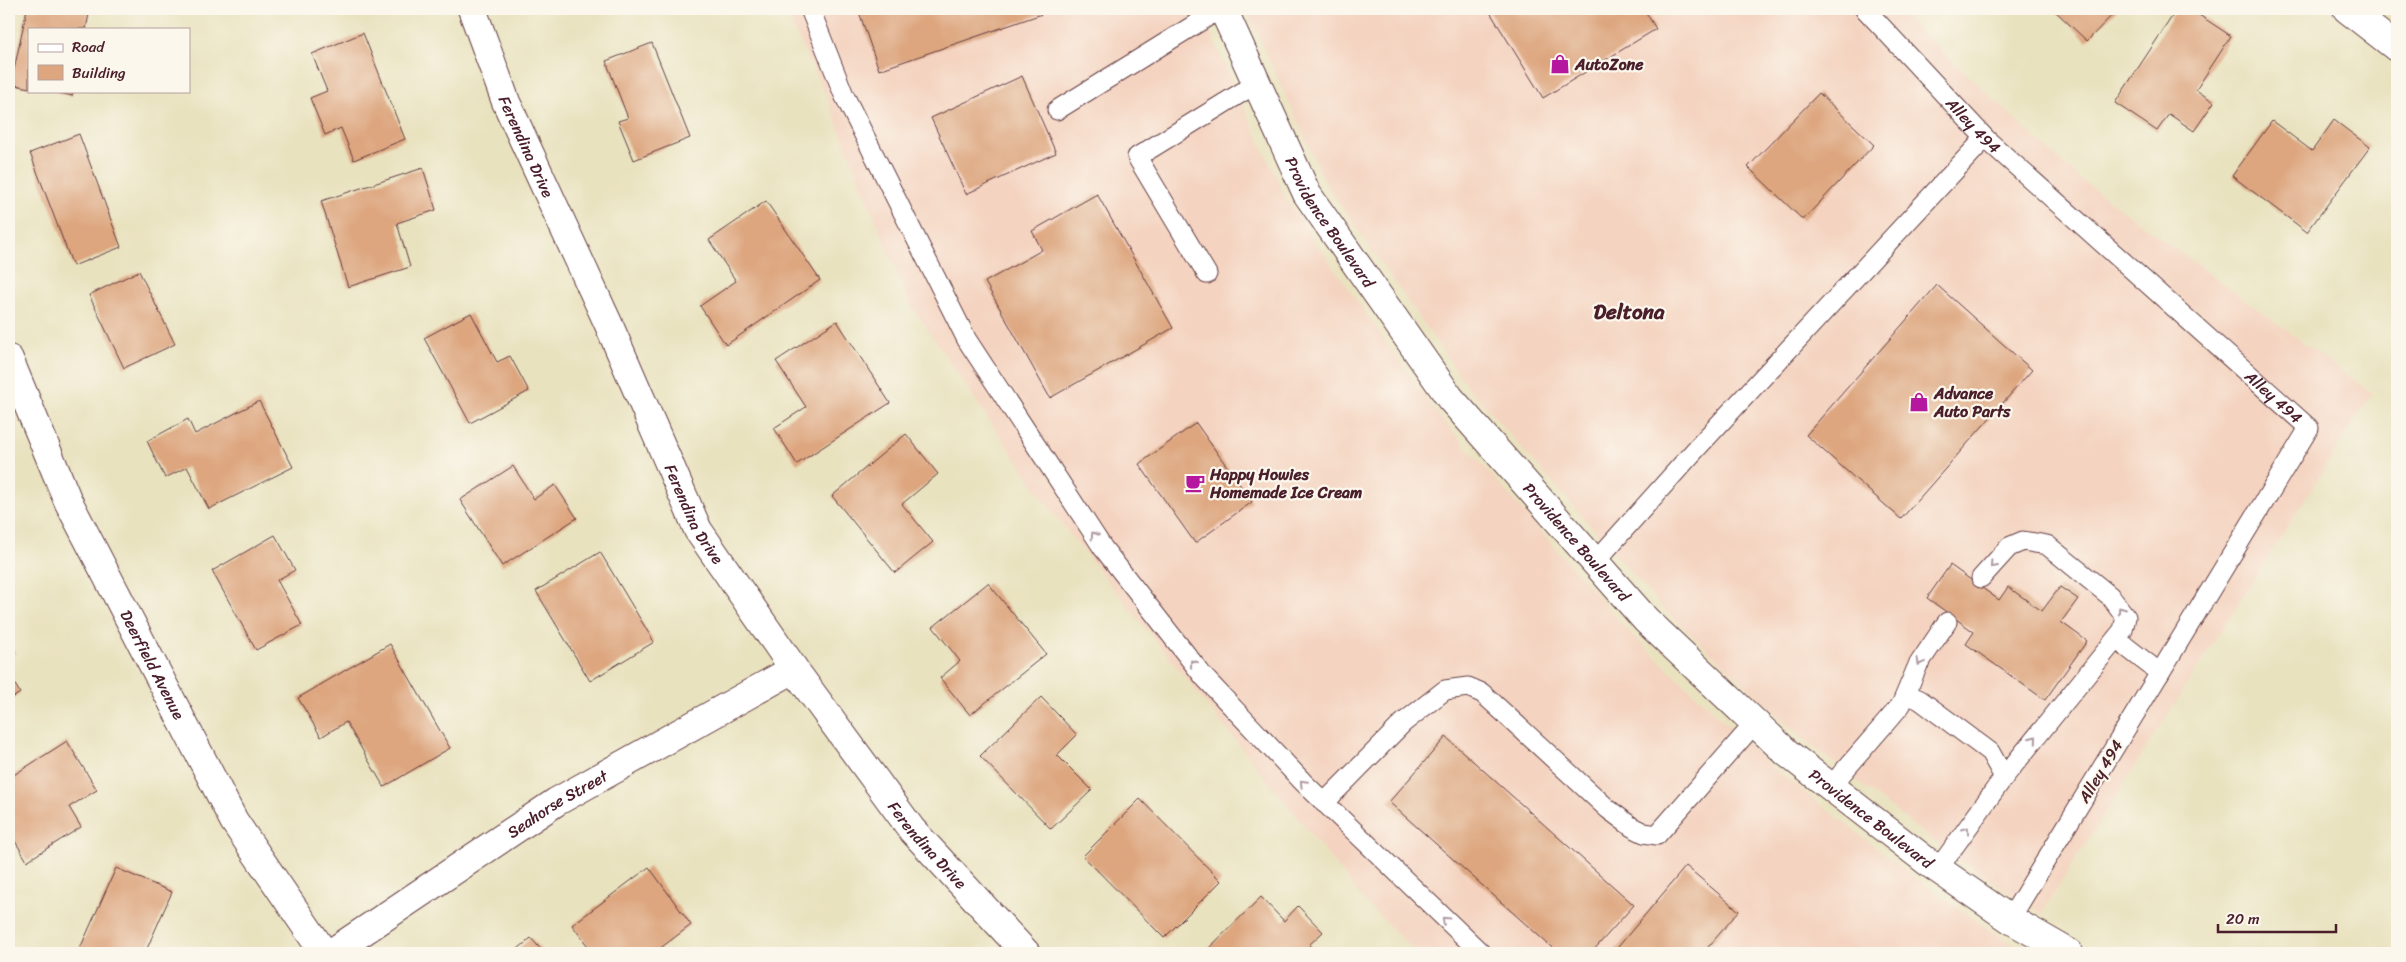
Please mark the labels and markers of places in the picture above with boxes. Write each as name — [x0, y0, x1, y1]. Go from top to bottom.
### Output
place label: AutoZone — [1574, 50, 1644, 79]
shop icon: AutoZone — [1549, 53, 1571, 75]
place label: Advance Auto Parts — [1933, 379, 2011, 426]
shop icon: Advance Auto Parts — [1908, 391, 1930, 413]
place label: Happy Howies Homemade Ice Cream — [1209, 460, 1362, 507]
cafe icon: Happy Howies Homemade Ice Cream — [1184, 472, 1206, 494]

